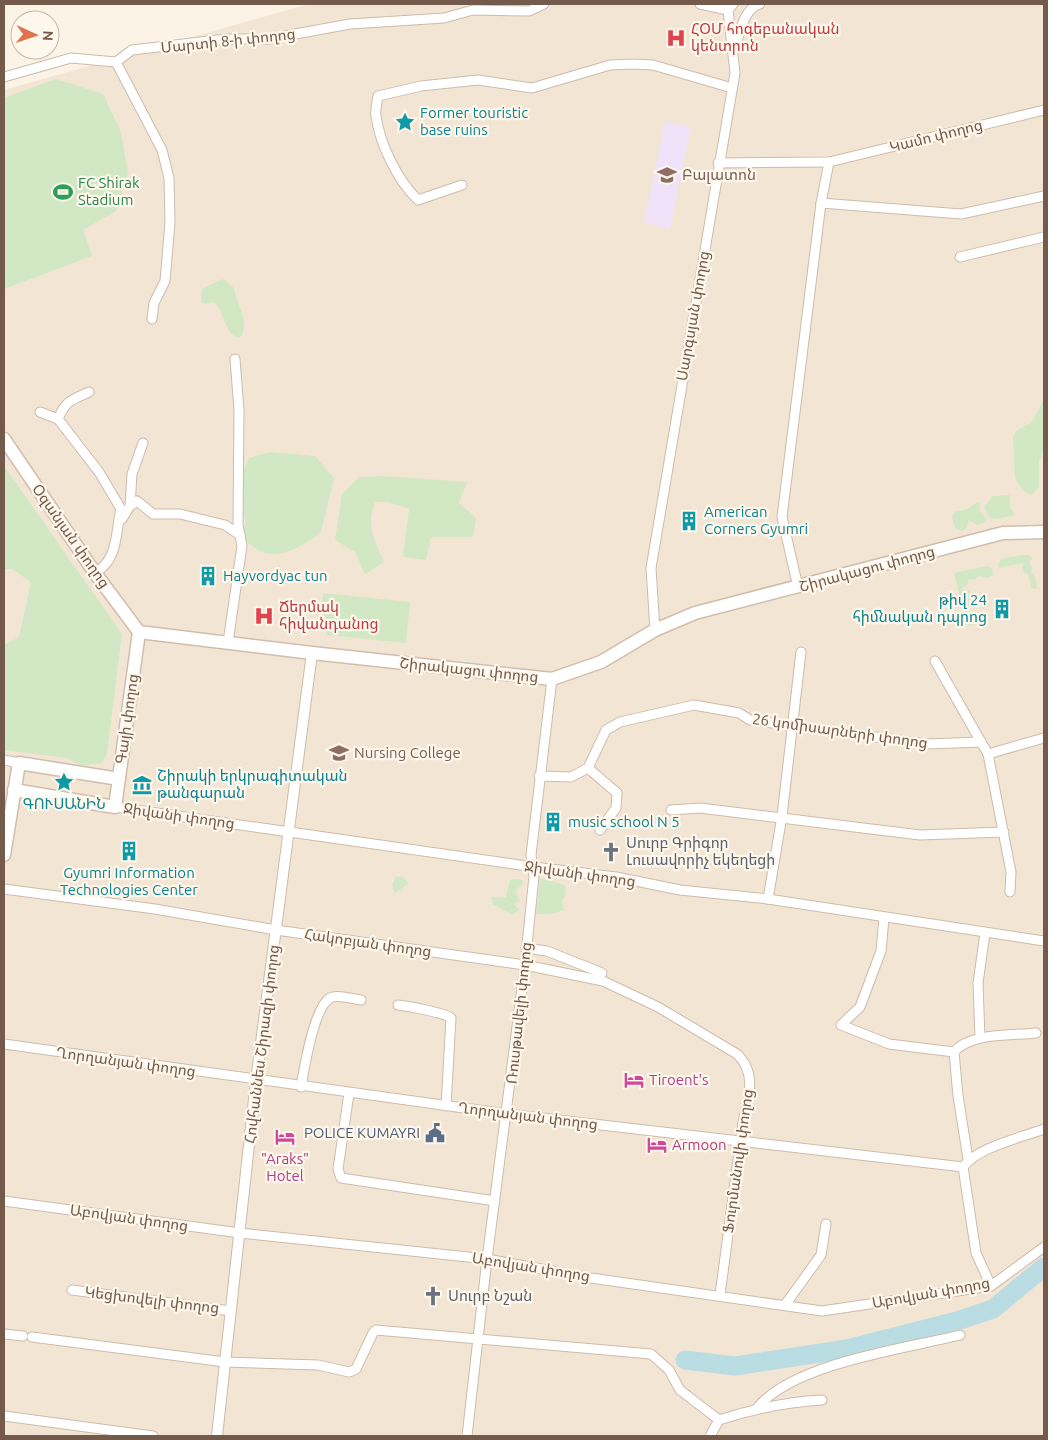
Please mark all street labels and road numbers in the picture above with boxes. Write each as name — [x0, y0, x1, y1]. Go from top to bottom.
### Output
street label: Մարտի 8-ի փողոց — [160, 25, 296, 57]
street label: Կամո փողոց — [888, 116, 984, 156]
street label: Սարգսյան փողոց — [673, 250, 713, 382]
street label: Օզանյան փողոց — [28, 480, 114, 592]
street label: Շիրակացու փողոց — [797, 542, 937, 596]
street label: Շիրակացու փողոց — [399, 654, 539, 686]
street label: Գայի փողոց — [112, 673, 142, 765]
street label: 26 կոմիսարների փողոց — [751, 710, 929, 752]
street label: Ջիվանի փողոց — [122, 799, 236, 833]
street label: Ջիվանի փողոց — [523, 857, 637, 891]
street label: Հակոբյան փողոց — [303, 925, 433, 961]
street label: Ռուսթավելի փողոց — [503, 941, 535, 1085]
street label: Հովհաննես Շիրազի փողոց — [241, 944, 283, 1144]
street label: Ղորղանյան փողոց — [55, 1043, 197, 1081]
street label: Ֆուրմանովի փողոց — [719, 1088, 757, 1234]
street label: Ղորղանյան փողոց — [457, 1098, 599, 1134]
street label: Աբովյան փողոց — [69, 1201, 189, 1235]
street label: Աբովյան փողոց — [471, 1249, 591, 1285]
street label: Աբովյան փողոց — [871, 1274, 991, 1312]
street label: Կեցխովելի փողոց — [84, 1283, 220, 1317]

